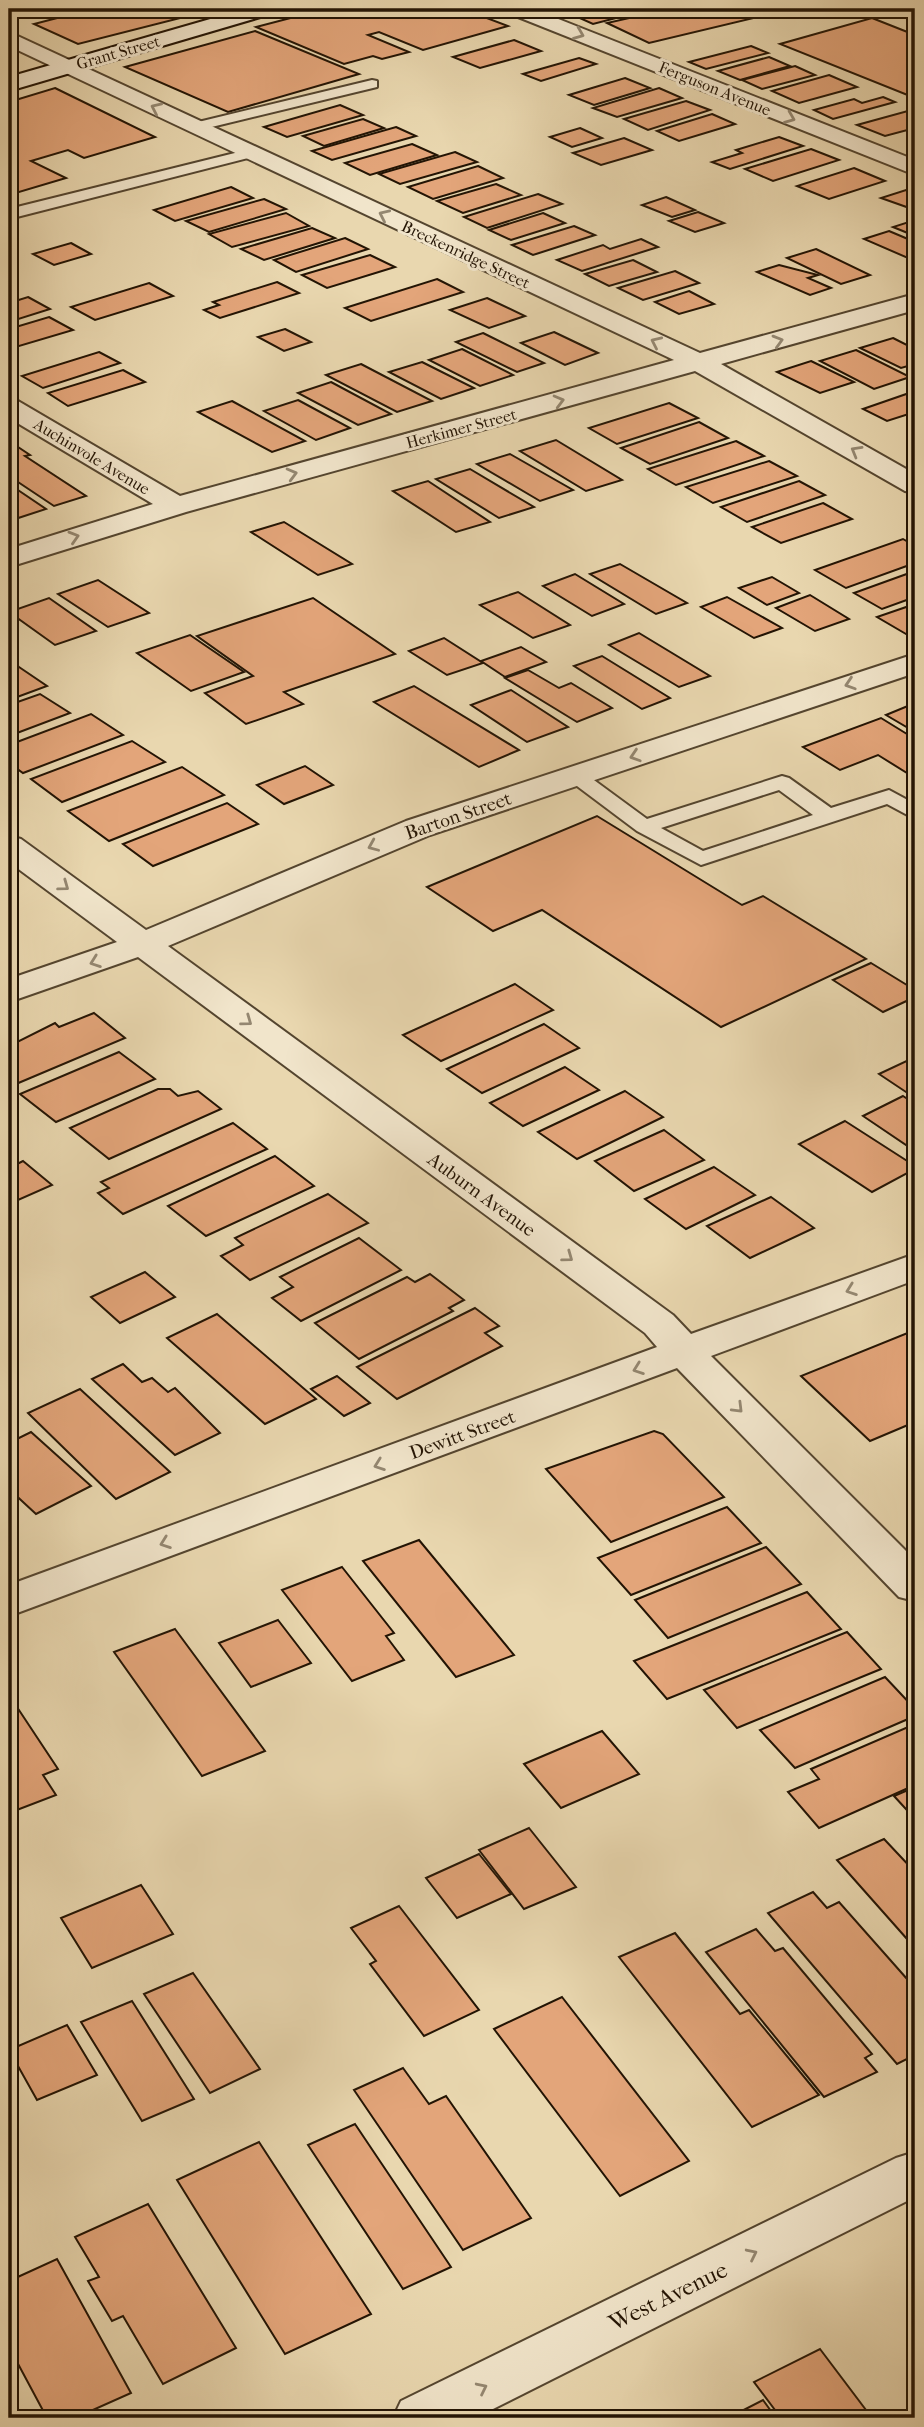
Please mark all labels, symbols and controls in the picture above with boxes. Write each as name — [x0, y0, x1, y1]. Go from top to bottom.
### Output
one-way arrow — [572, 25, 584, 39]
street label: Grant Street — [74, 31, 162, 73]
street label: Ferguson Avenue — [656, 57, 774, 120]
one-way arrow — [151, 102, 163, 116]
one-way arrow — [784, 109, 796, 123]
one-way arrow — [379, 209, 391, 223]
street label: Breckenridge Street — [399, 216, 533, 293]
one-way arrow — [772, 334, 784, 349]
one-way arrow — [651, 337, 664, 351]
one-way arrow — [553, 395, 565, 409]
street label: Herkimer Street — [404, 405, 519, 452]
street label: Auchinvole Avenue — [29, 414, 153, 499]
one-way arrow — [851, 447, 864, 460]
one-way arrow — [286, 468, 298, 482]
one-way arrow — [68, 531, 80, 546]
one-way arrow — [845, 676, 857, 690]
one-way arrow — [629, 748, 641, 762]
street label: Barton Street — [402, 787, 515, 844]
one-way arrow — [368, 838, 380, 852]
one-way arrow — [56, 878, 69, 890]
one-way arrow — [90, 954, 102, 968]
one-way arrow — [239, 1013, 252, 1025]
street label: Auburn Avenue — [422, 1148, 540, 1241]
one-way arrow — [561, 1249, 573, 1262]
one-way arrow — [846, 1281, 858, 1295]
one-way arrow — [632, 1361, 644, 1375]
one-way arrow — [729, 1400, 742, 1413]
street label: Dewitt Street — [406, 1406, 519, 1464]
one-way arrow — [373, 1456, 385, 1470]
one-way arrow — [160, 1535, 172, 1549]
one-way arrow — [745, 2249, 757, 2263]
street label: West Avenue — [604, 2256, 732, 2337]
one-way arrow — [475, 2382, 487, 2396]

